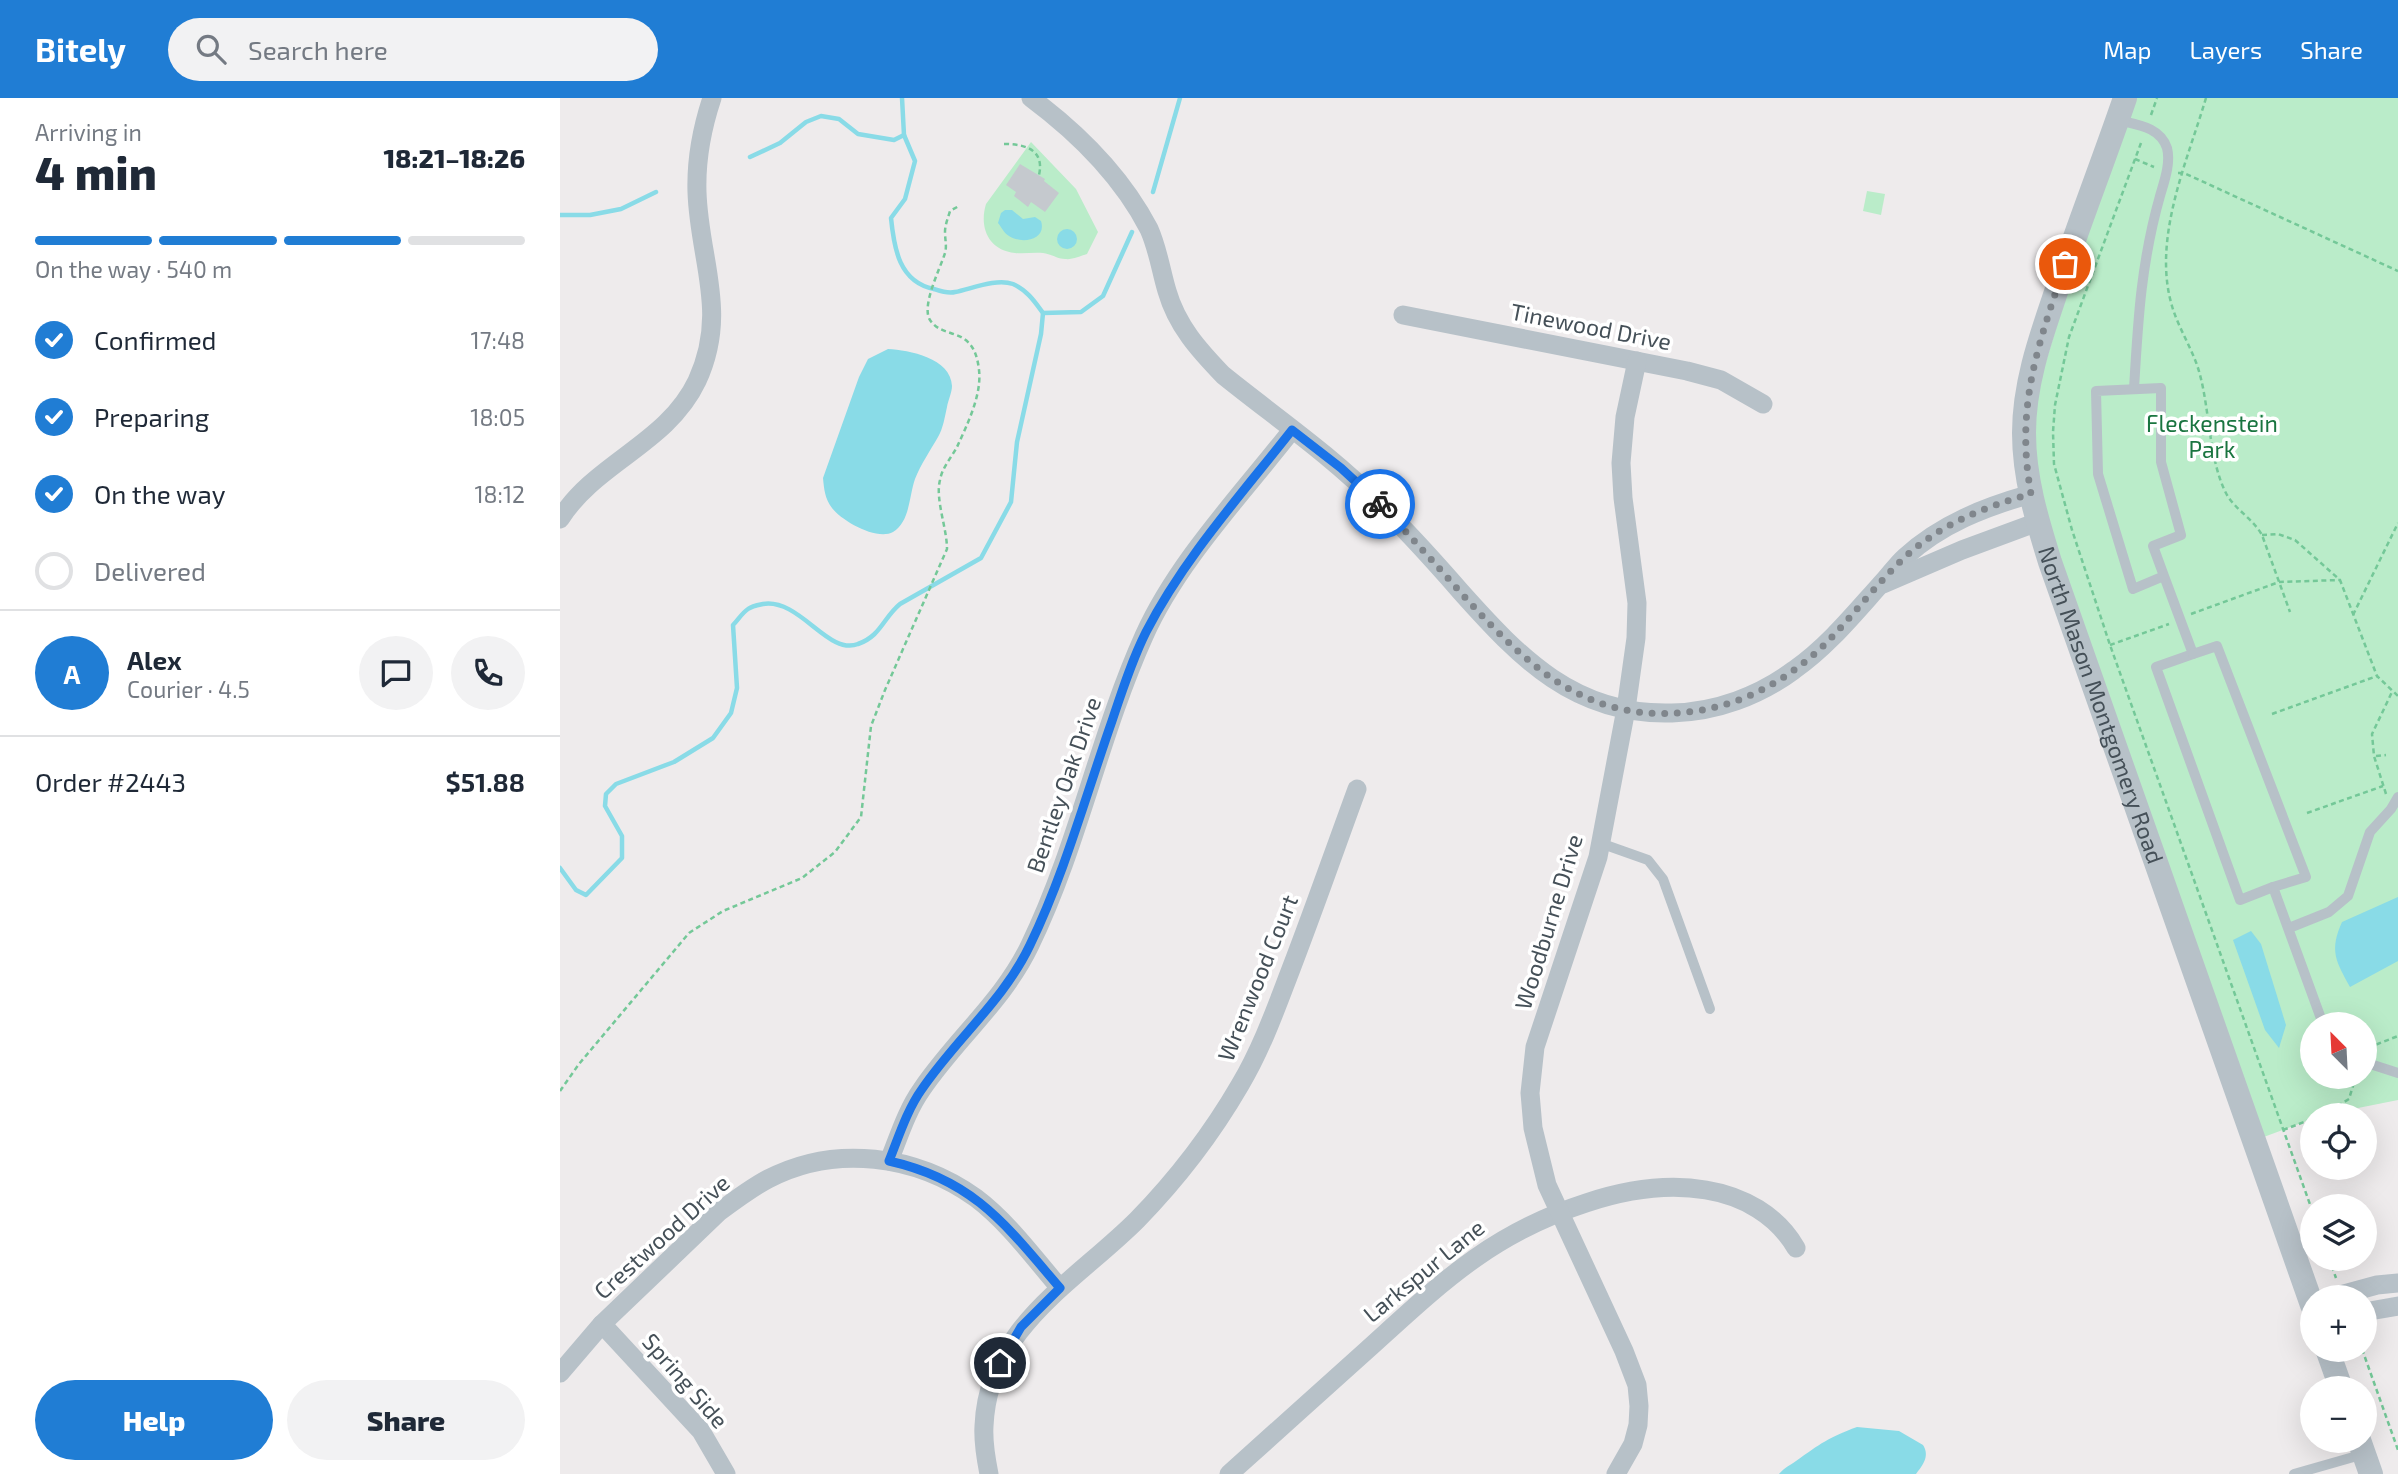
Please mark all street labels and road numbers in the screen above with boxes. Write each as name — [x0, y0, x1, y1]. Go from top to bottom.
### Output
street label: Tinewood Drive — [1509, 297, 1674, 355]
street label: North Mason Montgomery Road — [2033, 543, 2170, 867]
street label: Bentley Oak Drive — [1020, 693, 1106, 876]
street label: Woodburne Drive — [1508, 831, 1588, 1013]
street label: Wrenwood Court — [1211, 890, 1303, 1065]
street label: Crestwood Drive — [588, 1168, 735, 1304]
street label: Larkspur Lane — [1357, 1213, 1490, 1328]
street label: Spring Side — [637, 1327, 735, 1434]

